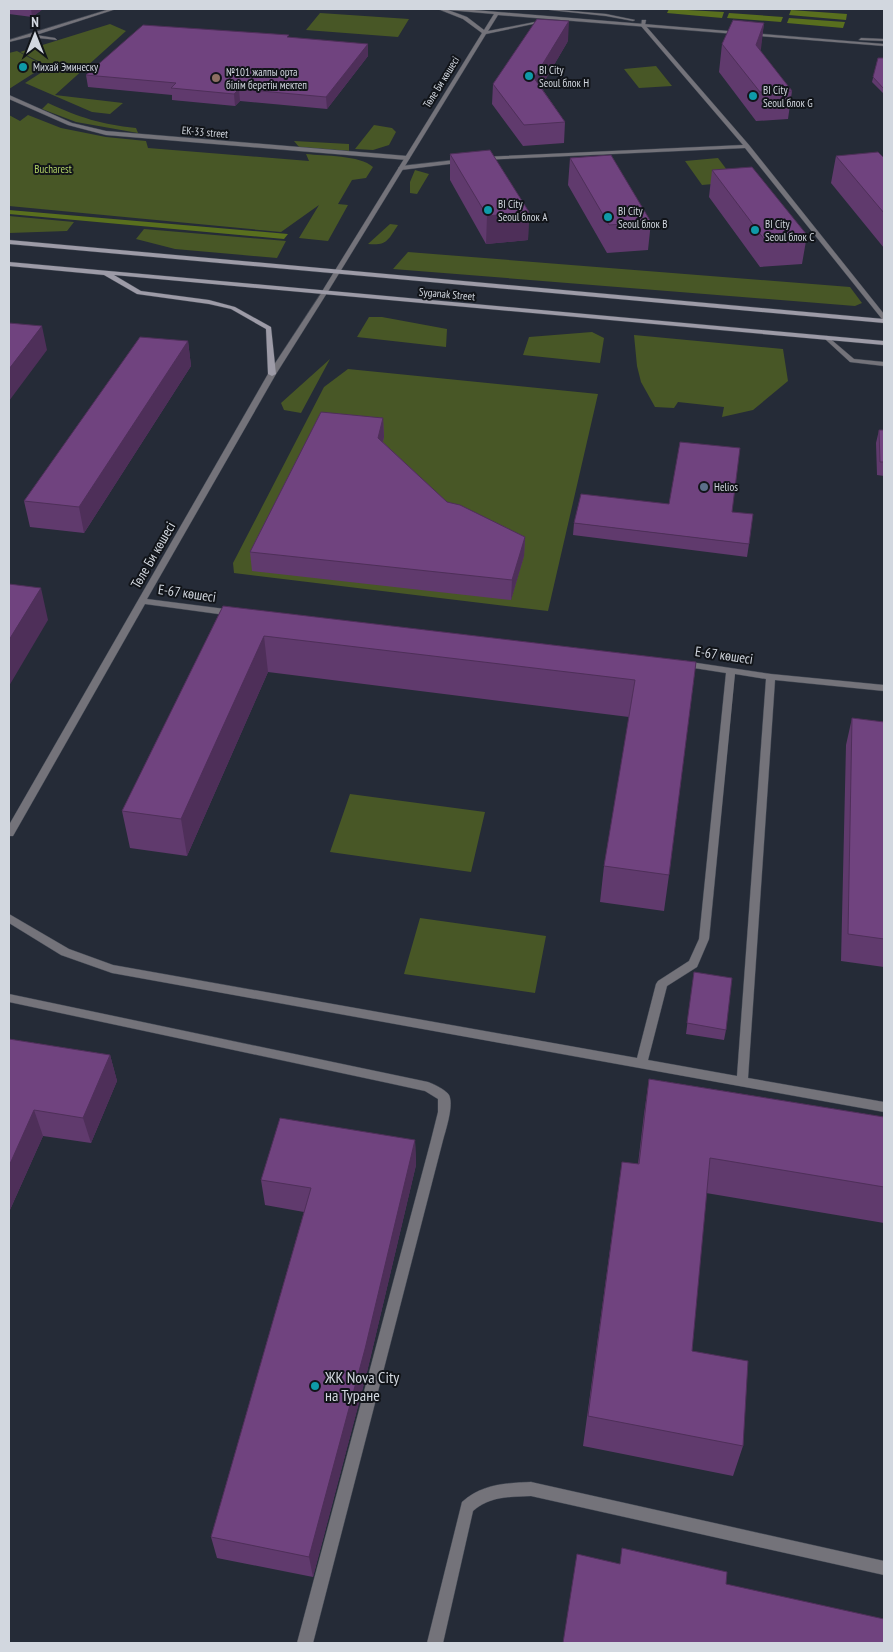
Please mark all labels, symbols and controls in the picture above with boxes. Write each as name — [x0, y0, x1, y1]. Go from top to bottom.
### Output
north arrow — [10, 10, 60, 60]
text: N — [31, 13, 39, 31]
street label: Төле Би көшесі — [420, 54, 462, 110]
place label: Михай Эминеску — [33, 60, 99, 74]
marker: Михай Эминеску — [17, 61, 29, 73]
place label: BI City Seoul блок H — [539, 63, 589, 90]
place label: №101 жалпы орта білім беретін мектеп — [226, 65, 307, 92]
marker: BI City Seoul блок H — [523, 70, 535, 82]
marker: №101 жалпы орта білім беретін мектеп — [210, 72, 222, 84]
place label: BI City Seoul блок G — [763, 83, 813, 110]
marker: BI City Seoul блок G — [747, 90, 759, 102]
street label: EK-33 street — [181, 123, 229, 141]
park label: Bucharest — [34, 162, 72, 176]
place label: BI City Seoul блок A — [498, 197, 548, 224]
marker: BI City Seoul блок A — [482, 204, 494, 216]
place label: BI City Seoul блок B — [618, 204, 667, 231]
marker: BI City Seoul блок B — [602, 211, 614, 223]
place label: BI City Seoul блок C — [765, 217, 814, 244]
marker: BI City Seoul блок C — [749, 224, 761, 236]
street label: Syganak Street — [418, 285, 476, 303]
place label: Helios — [714, 480, 738, 494]
marker: Helios — [698, 481, 710, 493]
street label: Төле Би көшесі — [127, 518, 179, 592]
street label: Е-67 көшесі — [157, 580, 217, 606]
street label: Е-67 көшесі — [694, 642, 754, 668]
place label: ЖК Nova City на Туране — [324, 1367, 399, 1405]
marker: ЖК Nova City на Туране — [309, 1380, 321, 1392]

